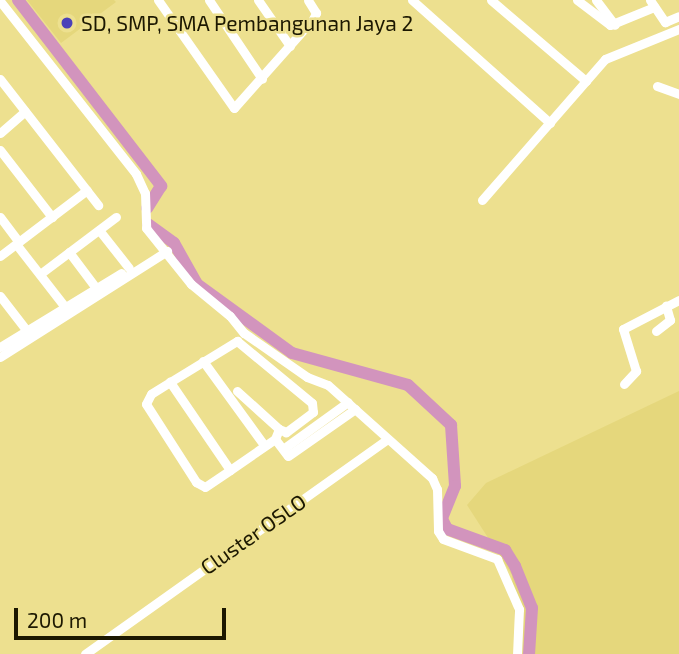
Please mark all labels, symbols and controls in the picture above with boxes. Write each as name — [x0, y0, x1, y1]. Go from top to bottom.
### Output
place label: SD, SMP, SMA Pembangunan Jaya 2 — [81, 10, 414, 36]
marker: SD, SMP, SMA Pembangunan Jaya 2 — [59, 15, 75, 31]
street label: Cluster OSLO — [195, 488, 311, 580]
scale bar — [18, 594, 229, 638]
text: 200 m — [27, 607, 87, 632]

